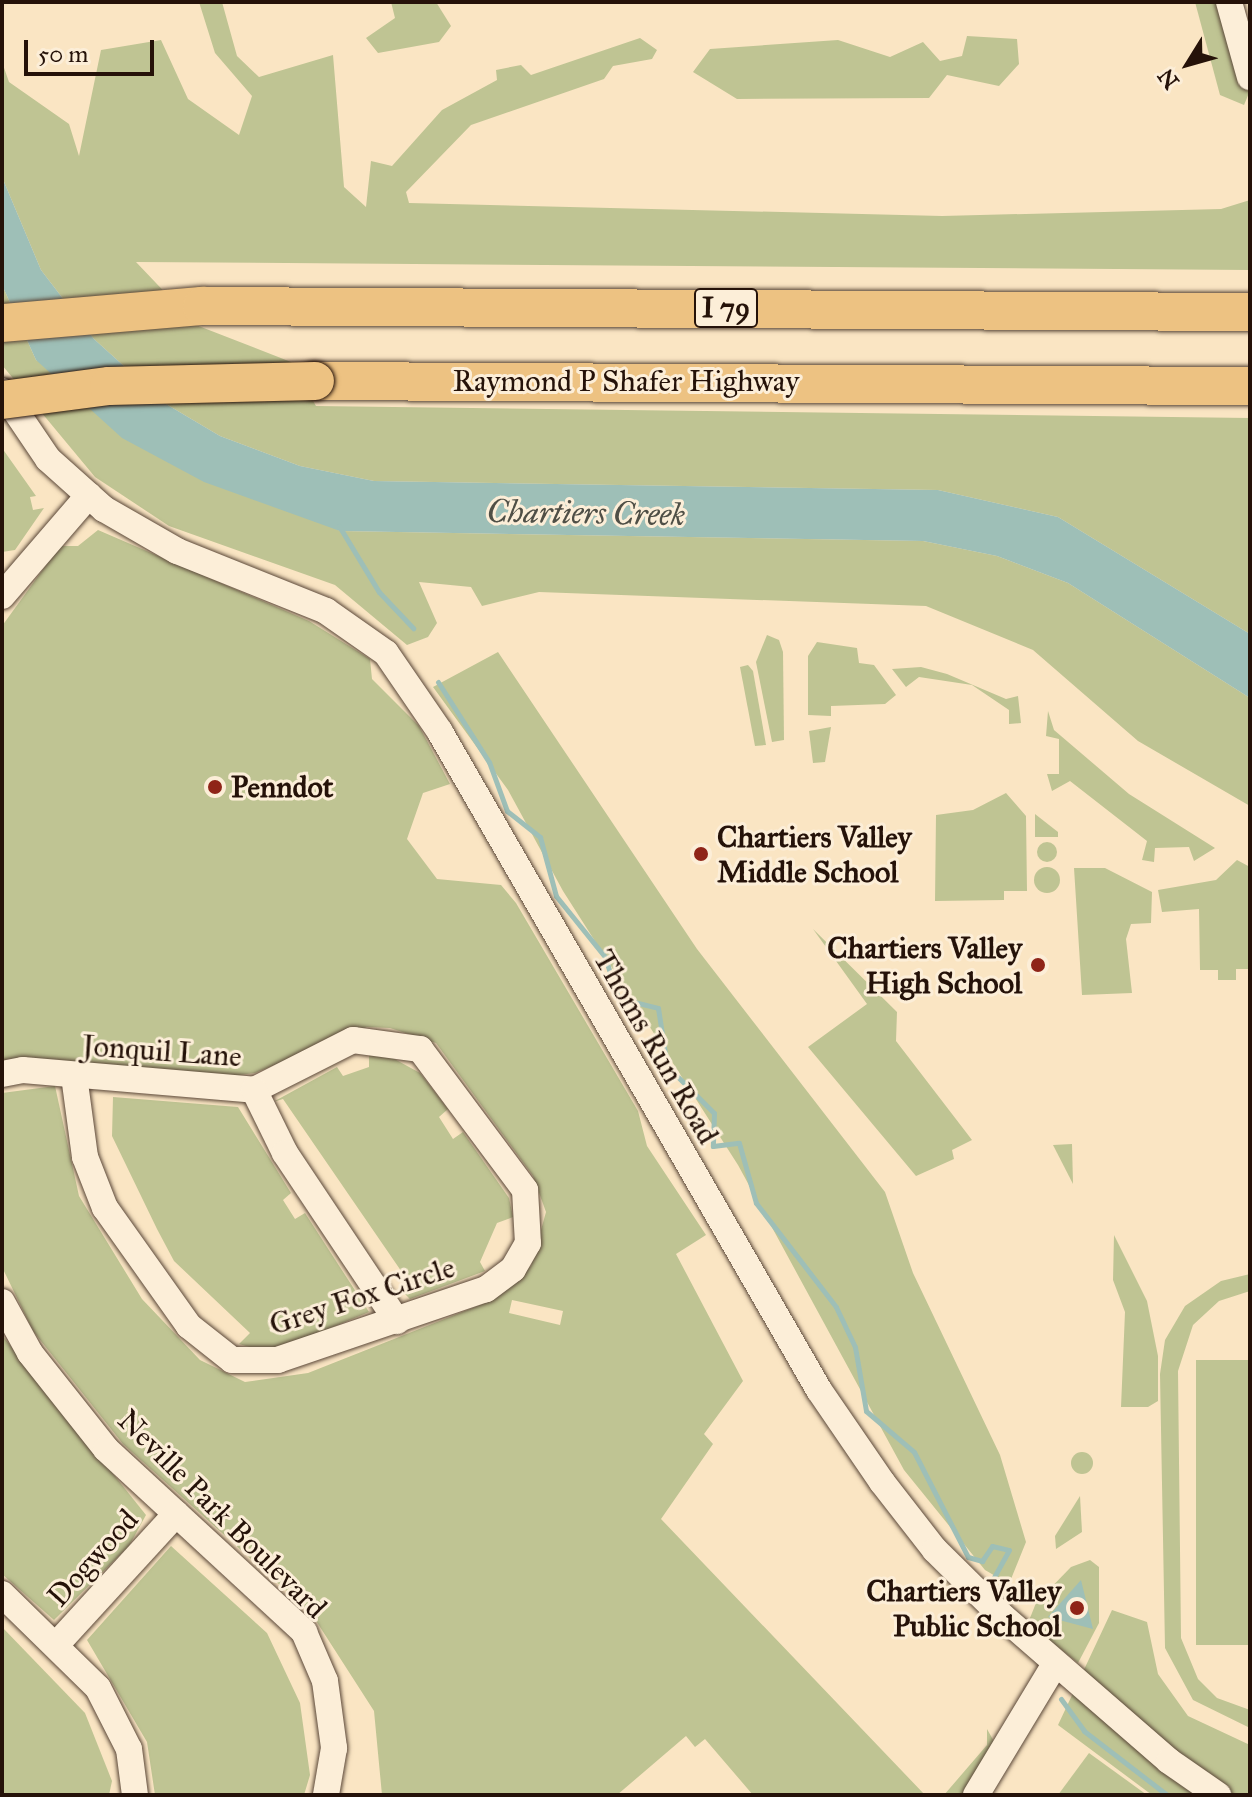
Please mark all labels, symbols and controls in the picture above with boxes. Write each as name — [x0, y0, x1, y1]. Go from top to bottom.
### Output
scale bar — [28, 24, 158, 74]
north arrow — [1148, 24, 1228, 104]
text: 50 m — [38, 39, 88, 69]
text: N — [1152, 63, 1185, 94]
road number: I 79 — [692, 284, 760, 332]
street label: Raymond P Shafer Highway — [453, 363, 799, 399]
water label: Chartiers Creek — [486, 493, 686, 535]
place label: Penndot — [231, 769, 333, 805]
marker: Penndot — [206, 778, 224, 796]
place label: Chartiers Valley Middle School — [717, 819, 912, 890]
marker: Chartiers Valley Middle School — [692, 845, 710, 863]
place label: Chartiers Valley High School — [827, 930, 1022, 1000]
street label: Thoms Run Road — [586, 943, 726, 1151]
marker: Chartiers Valley High School — [1029, 956, 1047, 974]
street label: Jonquil Lane — [81, 1027, 243, 1075]
street label: Grey Fox Circle — [265, 1249, 459, 1343]
street label: Neville Park Boulevard — [110, 1402, 334, 1626]
street label: Dogwood — [40, 1502, 146, 1614]
place label: Chartiers Valley Public School — [866, 1573, 1061, 1644]
marker: Chartiers Valley Public School — [1068, 1599, 1086, 1617]

